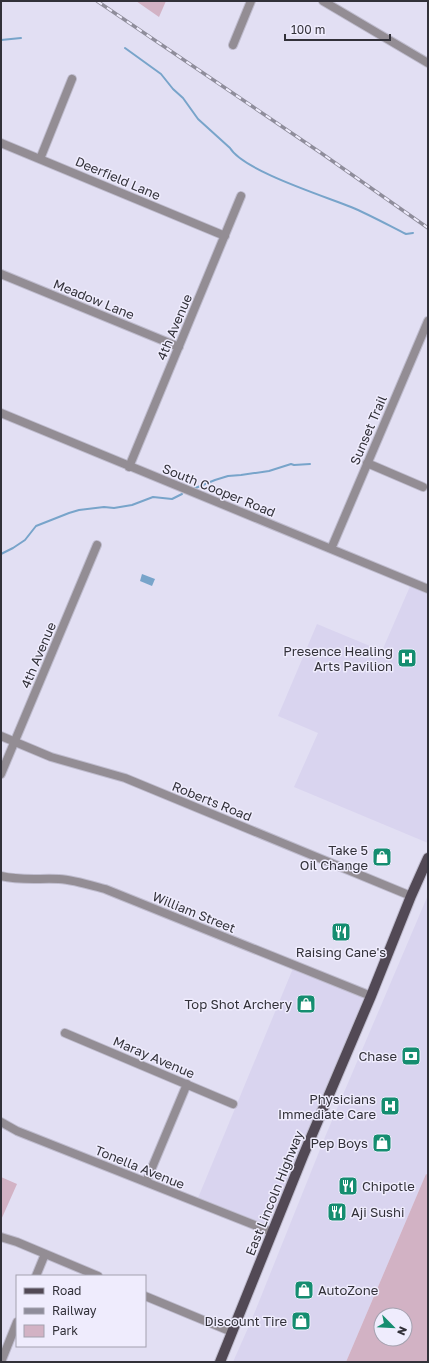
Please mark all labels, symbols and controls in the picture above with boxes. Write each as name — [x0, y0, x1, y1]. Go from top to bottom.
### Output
scale bar — [285, 16, 390, 42]
text: 100 m — [291, 22, 325, 37]
street label: Deerfield Lane — [73, 153, 163, 203]
street label: Meadow Lane — [51, 275, 137, 323]
street label: 4th Avenue — [153, 292, 195, 362]
street label: Sunset Trail — [346, 393, 390, 467]
street label: South Cooper Road — [160, 460, 278, 520]
street label: 4th Avenue — [17, 620, 59, 690]
place label: Presence Healing Arts Pavilion — [283, 643, 393, 674]
hospital icon: Presence Healing Arts Pavilion — [396, 647, 418, 669]
street label: Roberts Road — [170, 778, 254, 824]
place label: Take 5 Oil Change — [300, 842, 368, 873]
shop icon: Take 5 Oil Change — [371, 846, 393, 868]
street label: William Street — [150, 888, 238, 936]
restaurant icon: Raising Cane's — [330, 921, 352, 943]
place label: Raising Cane's — [296, 944, 386, 960]
shop icon: Top Shot Archery — [295, 993, 317, 1015]
place label: Top Shot Archery — [184, 996, 293, 1012]
street label: Maray Avenue — [111, 1033, 197, 1081]
bank icon: Chase — [400, 1045, 422, 1067]
place label: Chase — [358, 1048, 397, 1064]
place label: Physicians Immediate Care — [278, 1091, 376, 1122]
hospital icon: Physicians Immediate Care — [379, 1095, 401, 1117]
street label: East Lincoln Highway — [242, 1127, 307, 1258]
shop icon: Pep Boys — [371, 1132, 393, 1154]
place label: Pep Boys — [310, 1135, 368, 1151]
street label: Tonella Avenue — [93, 1142, 187, 1192]
restaurant icon: Chipotle — [337, 1175, 359, 1197]
place label: Chipotle — [362, 1178, 415, 1194]
restaurant icon: Aji Sushi — [326, 1201, 348, 1223]
place label: Aji Sushi — [351, 1204, 404, 1220]
legend — [16, 1275, 146, 1347]
shop icon: AutoZone — [293, 1279, 315, 1301]
place label: AutoZone — [318, 1282, 378, 1298]
text: Road — [52, 1283, 81, 1298]
text: Railway — [52, 1303, 97, 1318]
north arrow — [373, 1307, 413, 1347]
shop icon: Discount Tire — [290, 1310, 312, 1332]
place label: Discount Tire — [204, 1313, 287, 1329]
text: Park — [52, 1323, 78, 1338]
text: N — [395, 1325, 410, 1338]

